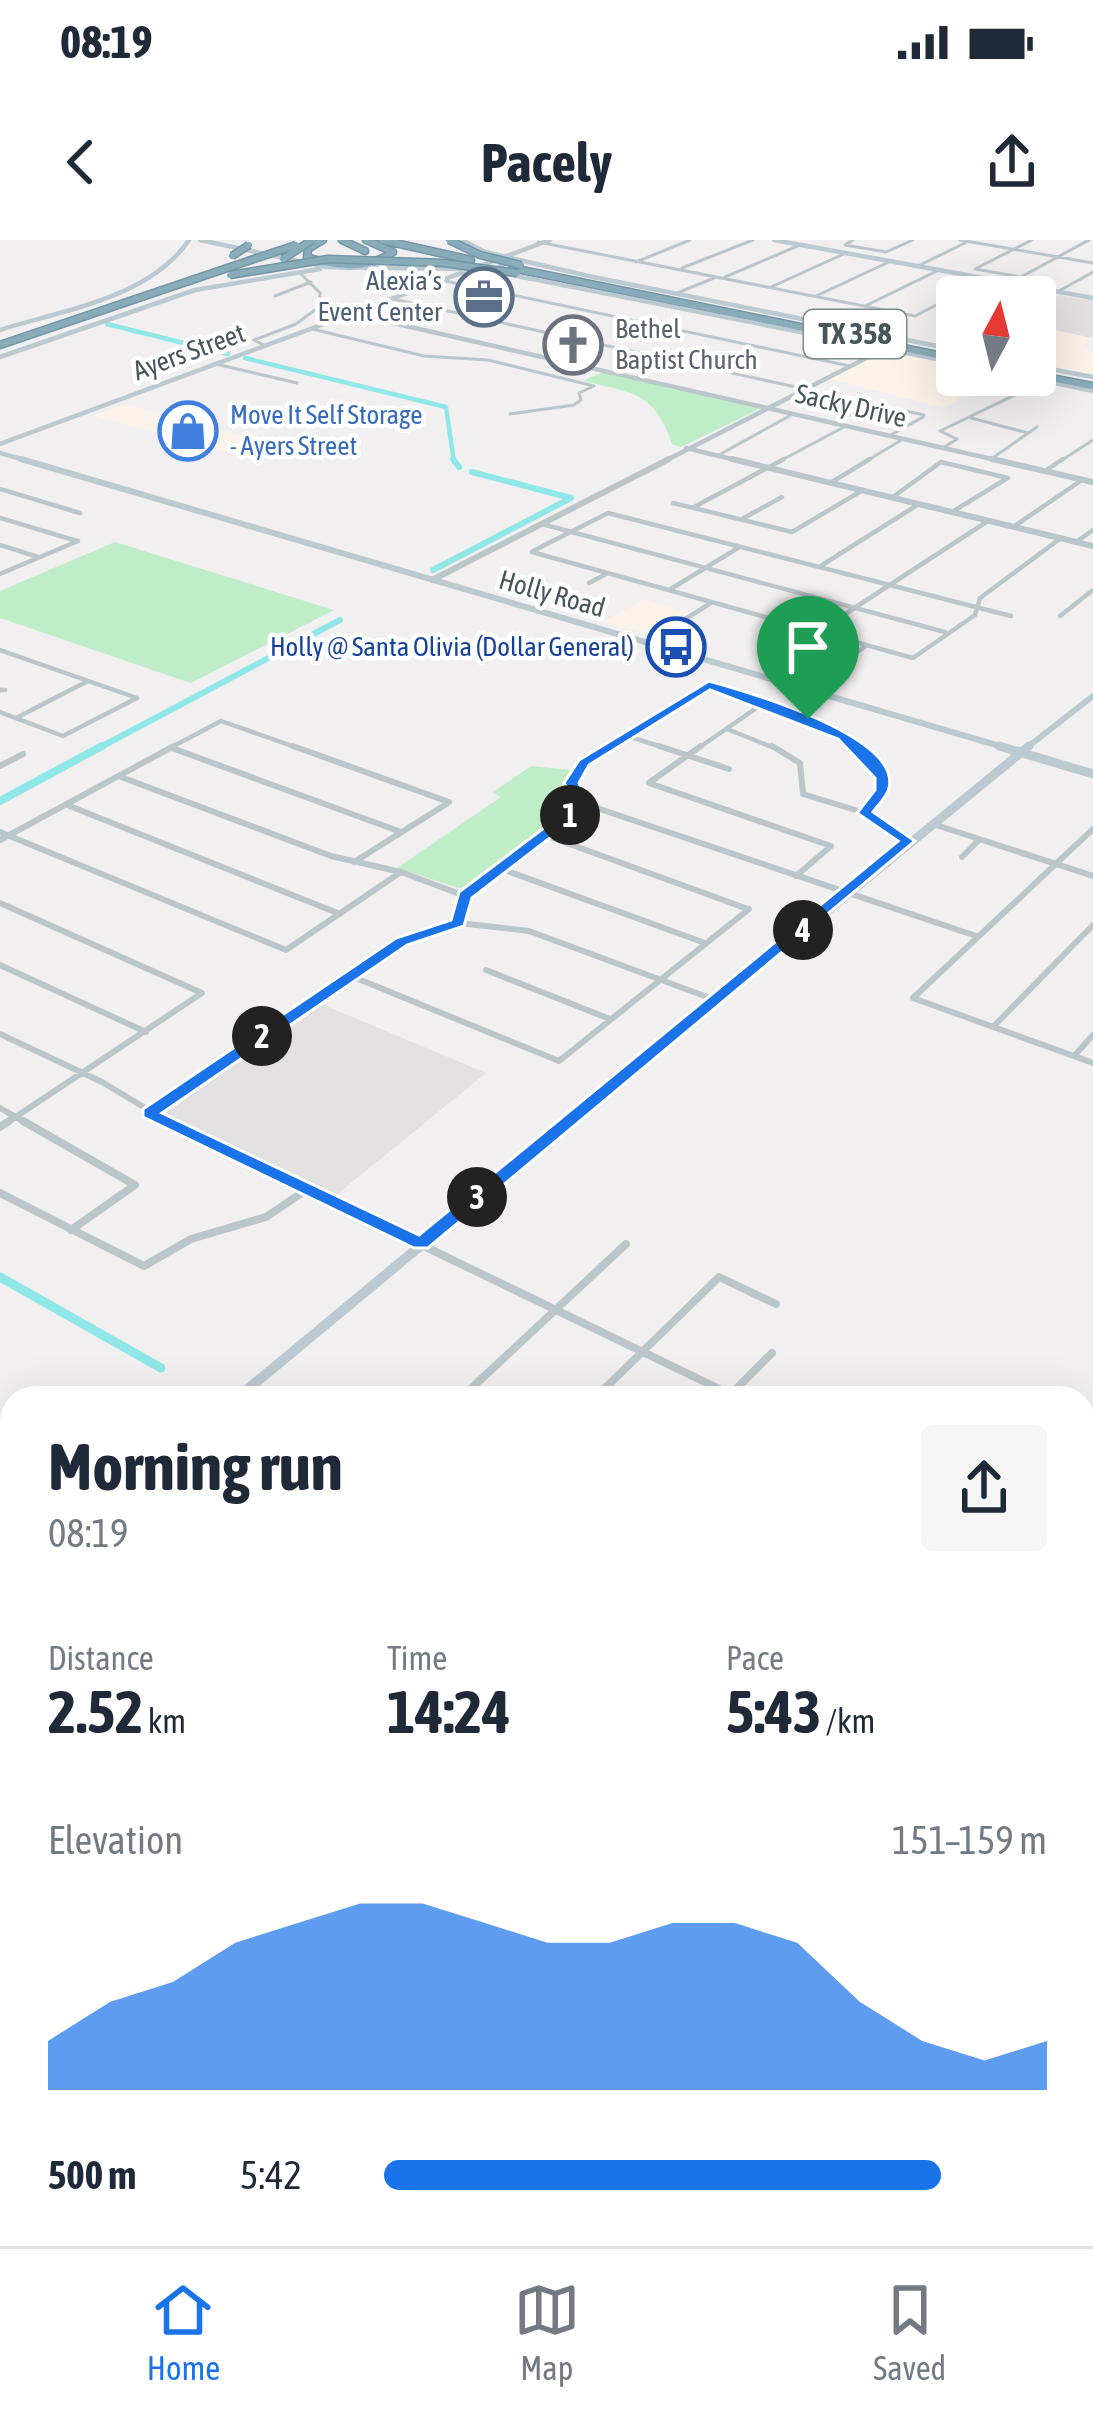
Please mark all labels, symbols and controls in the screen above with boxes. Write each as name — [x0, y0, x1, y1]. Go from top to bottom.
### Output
text: 08:19 — [60, 16, 153, 68]
icon: back — [48, 129, 114, 195]
icon: share — [979, 129, 1045, 195]
text: Pacely — [481, 132, 612, 193]
place label: Alexia’s Event Center — [318, 265, 443, 327]
office icon: Alexia’s Event Center — [453, 266, 515, 328]
north arrow — [936, 276, 1056, 396]
map controls — [936, 276, 1056, 396]
road number: TX 358 — [804, 310, 906, 358]
place label: Bethel Baptist Church — [615, 313, 757, 375]
church icon: Bethel Baptist Church — [542, 314, 604, 376]
street label: Ayers Street — [129, 317, 249, 386]
street label: Sacky Drive — [793, 378, 910, 433]
place label: Move It Self Storage - Ayers Street — [230, 399, 422, 461]
shop icon: Move It Self Storage - Ayers Street — [157, 400, 219, 462]
street label: Holly Road — [496, 564, 609, 623]
pin — [757, 596, 859, 719]
icon: arrive — [775, 614, 841, 680]
bus stop icon: Holly @ Santa Olivia (Dollar General) — [645, 616, 707, 678]
place label: Holly @ Santa Olivia (Dollar General) — [270, 631, 634, 662]
pin: 1 — [540, 785, 600, 845]
text: 1 — [562, 796, 578, 834]
pin: 4 — [773, 900, 833, 960]
text: 4 — [795, 911, 811, 949]
pin: 2 — [232, 1006, 292, 1066]
text: 2 — [254, 1017, 270, 1055]
pin: 3 — [447, 1167, 507, 1227]
text: 3 — [469, 1178, 485, 1216]
button: share — [921, 1425, 1047, 1551]
text: Morning run — [48, 1428, 343, 1504]
text: 08:19 — [48, 1511, 128, 1555]
text: Distance — [48, 1639, 154, 1677]
text: Time — [387, 1639, 447, 1677]
text: Pace — [726, 1639, 784, 1677]
text: 2.52 — [48, 1677, 143, 1746]
text: 14:24 — [387, 1677, 510, 1746]
text: 5:43 — [726, 1677, 821, 1746]
text: km — [143, 1702, 186, 1740]
text: /km — [821, 1702, 875, 1740]
text: Elevation — [48, 1818, 183, 1862]
text: 151–159 m — [892, 1818, 1047, 1862]
text: 500 m — [48, 2153, 136, 2197]
text: 5:42 — [240, 2153, 302, 2197]
tab: Home — [147, 2277, 220, 2387]
tab: Map — [514, 2277, 580, 2387]
tab: Saved — [873, 2277, 946, 2387]

